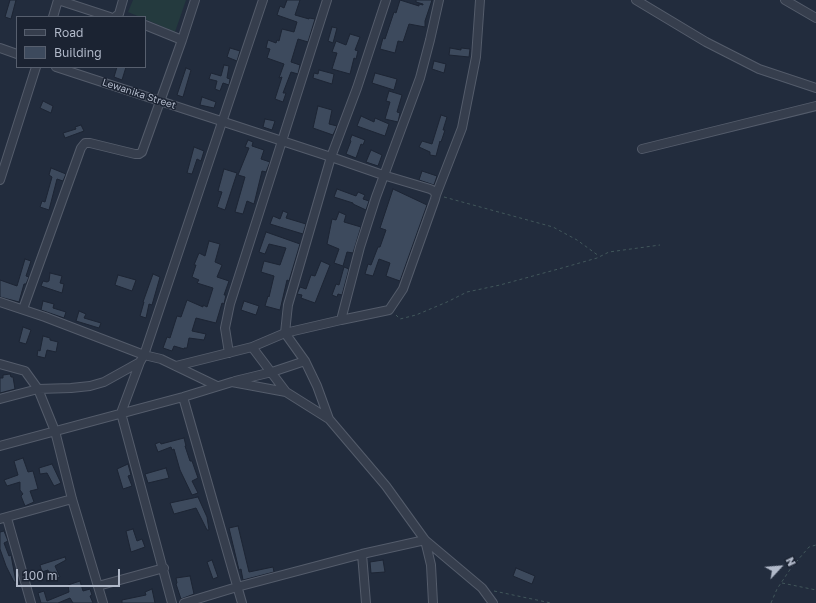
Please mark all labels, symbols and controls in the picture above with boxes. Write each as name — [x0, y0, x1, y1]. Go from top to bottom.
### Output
legend — [16, 16, 146, 68]
text: Road — [54, 25, 83, 40]
text: Building — [54, 45, 102, 60]
street label: Lewanika Street — [101, 76, 177, 112]
north arrow — [760, 547, 800, 587]
text: N — [784, 555, 799, 568]
scale bar — [18, 561, 122, 587]
text: 100 m — [23, 568, 57, 583]

